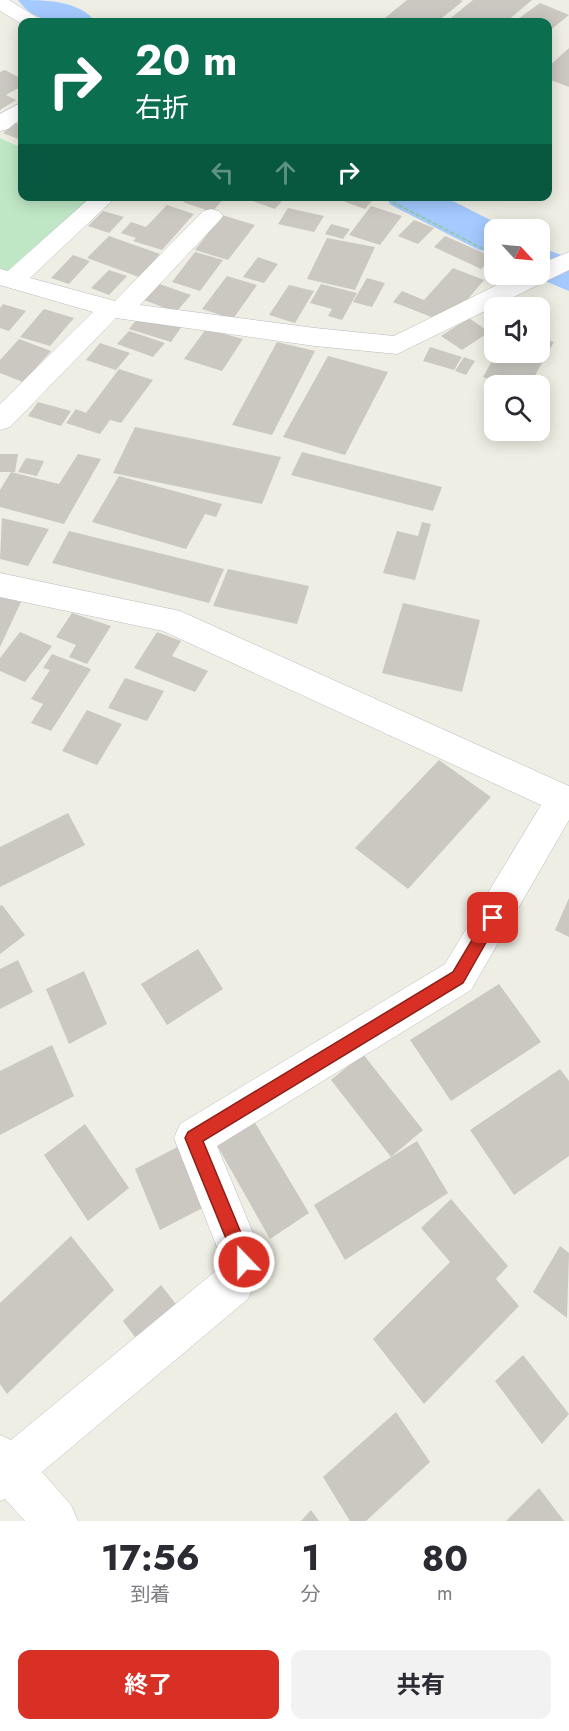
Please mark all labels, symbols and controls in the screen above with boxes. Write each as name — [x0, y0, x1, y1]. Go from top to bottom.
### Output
text: 20 m — [135, 30, 237, 91]
icon: right — [36, 42, 114, 120]
text: 右折 — [135, 88, 189, 127]
icon: left — [206, 156, 239, 189]
icon: ahead — [269, 156, 302, 189]
icon: right — [332, 156, 365, 189]
north arrow — [484, 219, 550, 285]
map controls — [484, 219, 550, 441]
button: sound — [484, 297, 550, 363]
button: search — [484, 375, 550, 441]
pin — [467, 892, 518, 943]
icon: arrive — [476, 901, 509, 934]
position arrow — [212, 1230, 276, 1294]
text: 17:56 — [101, 1531, 200, 1583]
text: 1 — [302, 1531, 320, 1583]
text: 80 — [422, 1532, 468, 1584]
text: m — [437, 1579, 453, 1608]
text: 到着 — [130, 1580, 170, 1609]
text: 分 — [301, 1580, 321, 1609]
button: 終了 — [18, 1650, 279, 1719]
button: 共有 — [291, 1650, 551, 1719]

